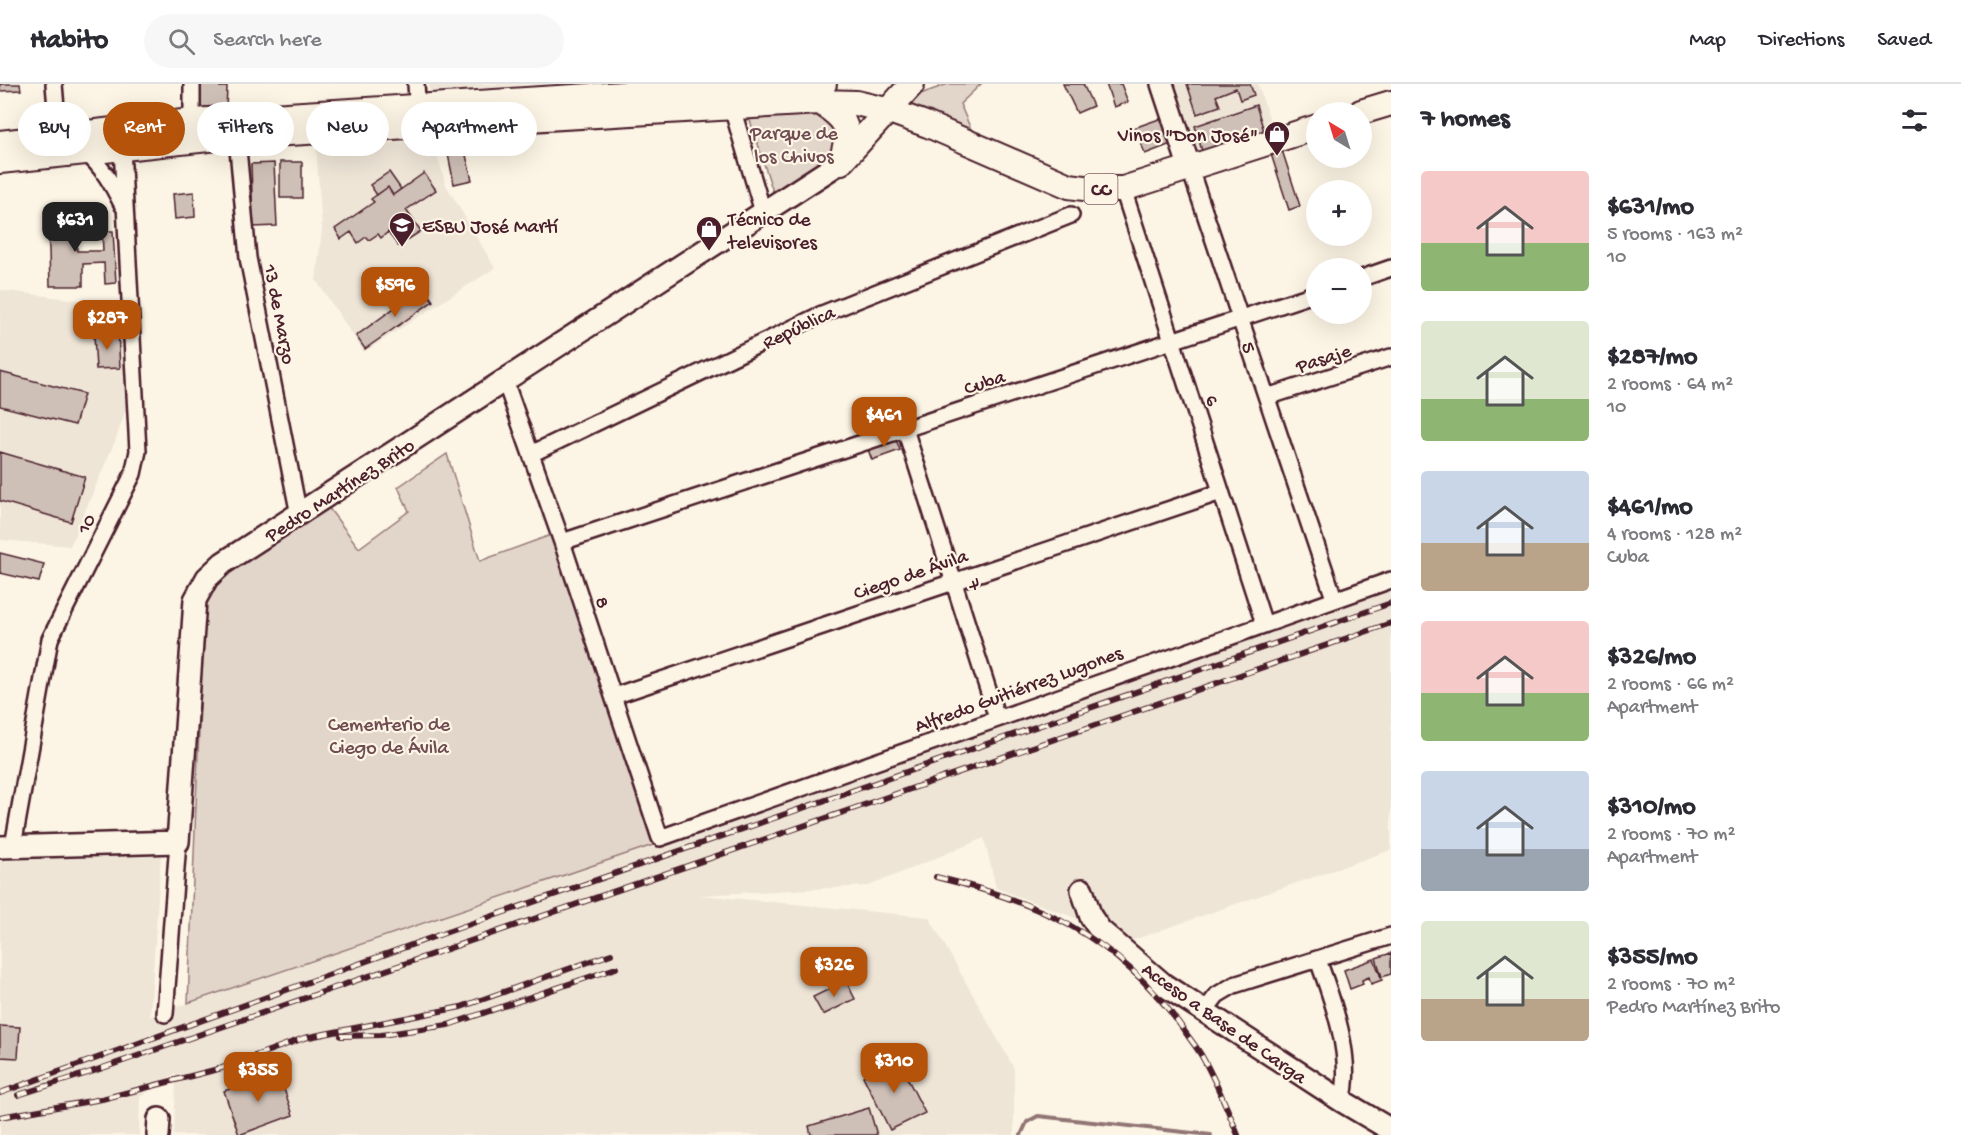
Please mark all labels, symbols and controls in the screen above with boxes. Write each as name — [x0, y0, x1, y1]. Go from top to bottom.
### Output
search box — [144, 14, 564, 68]
text: Habito — [30, 25, 108, 58]
icon: search — [165, 25, 198, 58]
text: Search here — [213, 28, 322, 54]
text: Map — [1689, 29, 1726, 54]
text: Directions — [1759, 29, 1844, 54]
text: Saved — [1877, 29, 1931, 54]
chip: Buy — [18, 102, 91, 156]
chip: Rent — [103, 102, 185, 156]
chip: Filters — [197, 102, 294, 156]
chip: New — [306, 102, 389, 156]
chip: Apartment — [401, 102, 537, 156]
north arrow — [1306, 102, 1372, 168]
map controls — [1306, 102, 1372, 324]
icon: filters — [1898, 104, 1931, 137]
text: 7 homes — [1421, 105, 1510, 136]
shop icon: Vinos "Don José" — [1262, 119, 1292, 157]
park label: Parque de los Chivos — [749, 124, 839, 170]
place label: Vinos "Don José" — [1117, 126, 1258, 149]
road number: CC — [1084, 174, 1118, 204]
button: + — [1306, 180, 1372, 246]
text: $631/mo — [1607, 193, 1694, 224]
icon: home — [1469, 195, 1541, 267]
pin: $631 — [39, 202, 111, 253]
text: $631 — [56, 210, 94, 233]
school or university icon: ESBU José Martí — [387, 210, 417, 248]
place label: Técnico de televisores — [726, 210, 818, 256]
shop icon: Técnico de televisores — [694, 214, 724, 252]
place label: ESBU José Martí — [422, 217, 559, 240]
text: 5 rooms · 163 m² — [1607, 224, 1743, 247]
text: 10 — [1607, 247, 1626, 270]
button: − — [1306, 258, 1372, 324]
street label: 13 de Marzo — [256, 262, 299, 367]
pin: $596 — [359, 267, 431, 318]
text: $596 — [375, 275, 415, 298]
pin: $287 — [71, 300, 143, 351]
street label: República — [760, 302, 840, 356]
text: $287 — [87, 308, 127, 331]
street label: 5 — [1234, 339, 1259, 357]
street label: Pasaje — [1293, 340, 1355, 380]
text: $287/mo — [1607, 343, 1697, 374]
icon: home — [1469, 345, 1541, 417]
street label: Cuba — [962, 367, 1009, 402]
text: 2 rooms · 64 m² — [1607, 374, 1733, 397]
street label: 6 — [1198, 393, 1223, 410]
pin: $461 — [848, 397, 920, 448]
text: 10 — [1607, 397, 1626, 420]
text: $461 — [866, 405, 902, 428]
street label: Pedro Martínez Brito — [261, 435, 420, 549]
text: $461/mo — [1607, 493, 1693, 524]
icon: home — [1469, 495, 1541, 567]
street label: 10 — [73, 511, 103, 539]
text: 4 rooms · 128 m² — [1607, 524, 1742, 547]
street label: Ciego de Ávila — [850, 544, 972, 607]
text: Cuba — [1607, 547, 1649, 570]
street label: 7 — [960, 576, 985, 594]
street label: 8 — [588, 594, 613, 612]
street label: Alfredo Guitiérrez Lugones — [912, 643, 1127, 740]
text: $326/mo — [1607, 643, 1696, 674]
icon: home — [1469, 645, 1541, 717]
text: 2 rooms · 66 m² — [1607, 674, 1734, 697]
text: Apartment — [1607, 697, 1697, 720]
park label: Cementerio de Ciego de Ávila — [328, 715, 451, 761]
text: $310/mo — [1607, 793, 1696, 824]
icon: home — [1469, 795, 1541, 867]
text: 2 rooms · 70 m² — [1607, 824, 1735, 847]
text: Apartment — [1607, 847, 1697, 870]
text: $355/mo — [1607, 943, 1698, 974]
icon: home — [1469, 945, 1541, 1017]
pin: $326 — [798, 947, 870, 998]
text: $326 — [814, 955, 854, 978]
street label: Acceso a Base de Carga — [1136, 959, 1311, 1091]
text: 2 rooms · 70 m² — [1607, 974, 1735, 997]
text: Pedro Martínez Brito — [1607, 997, 1780, 1020]
pin: $310 — [858, 1043, 930, 1094]
text: $310 — [875, 1051, 913, 1074]
pin: $355 — [222, 1052, 294, 1103]
text: $355 — [238, 1060, 278, 1083]

